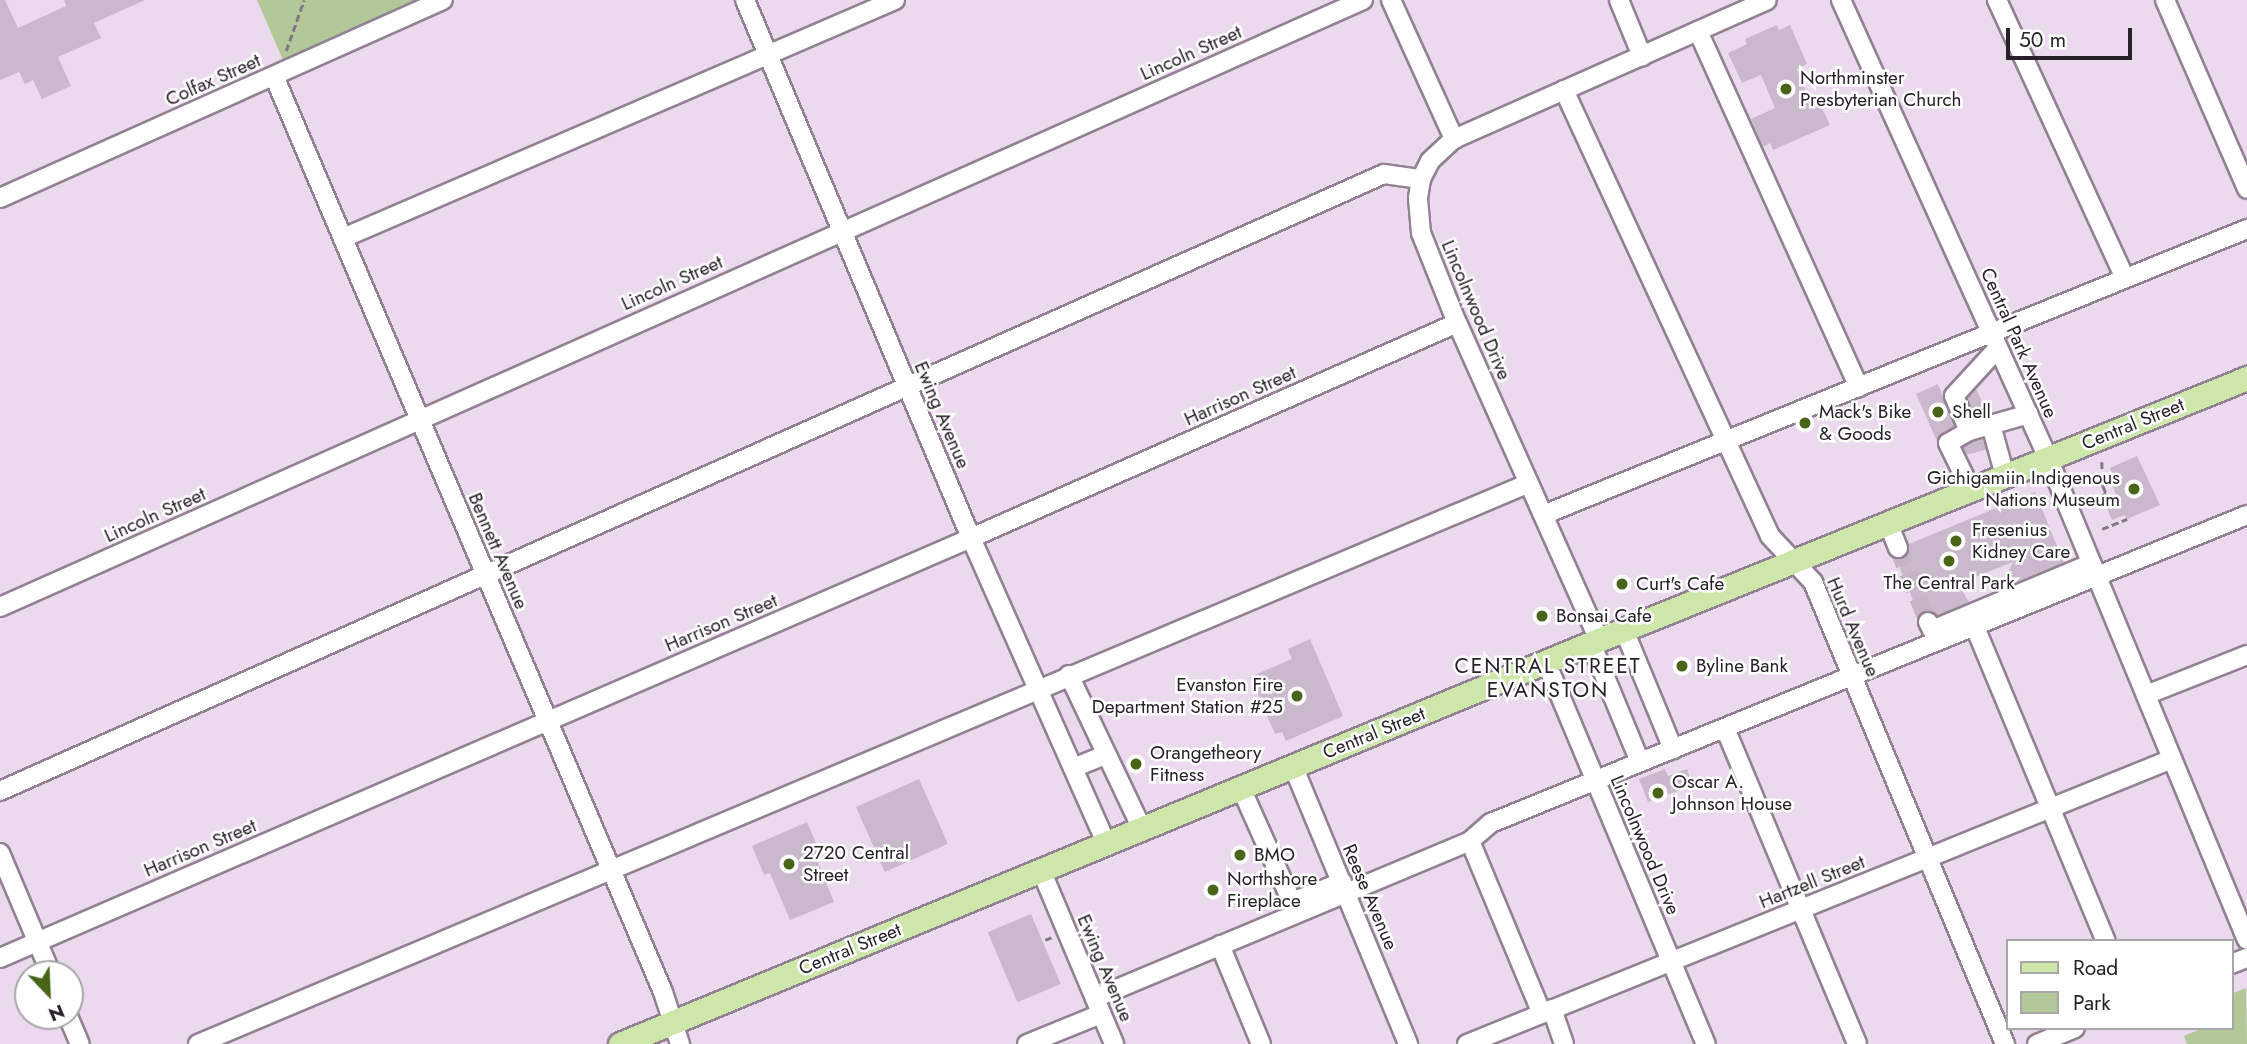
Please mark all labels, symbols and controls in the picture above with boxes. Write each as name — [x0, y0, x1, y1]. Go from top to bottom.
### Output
scale bar — [2009, 14, 2135, 58]
street label: Lincoln Street — [1137, 21, 1245, 85]
text: 50 m — [2019, 25, 2066, 55]
street label: Colfax Street — [162, 49, 264, 111]
place label: Northminster Presbyterian Church — [1800, 67, 1961, 111]
marker: Northminster Presbyterian Church — [1778, 81, 1794, 97]
street label: Lincolnwood Drive — [1436, 237, 1516, 383]
street label: Lincoln Street — [618, 251, 726, 315]
street label: Central Park Avenue — [1976, 264, 2062, 422]
street label: Ewing Avenue — [909, 358, 975, 472]
street label: Harrison Street — [1181, 361, 1299, 431]
street label: Central Street — [2078, 393, 2188, 455]
place label: Mack's Bike & Goods — [1819, 401, 1911, 445]
place label: Shell — [1952, 401, 1991, 423]
marker: Shell — [1930, 404, 1946, 420]
marker: Mack's Bike & Goods — [1797, 415, 1813, 431]
place label: Gichigamiin Indigenous Nations Museum — [1927, 467, 2120, 511]
marker: Gichigamiin Indigenous Nations Museum — [2126, 481, 2142, 497]
street label: Lincoln Street — [101, 483, 209, 547]
street label: Bennett Avenue — [463, 489, 533, 613]
place label: Fresenius Kidney Care — [1972, 519, 2070, 563]
marker: Fresenius Kidney Care — [1946, 531, 1966, 551]
marker: The Central Park — [1941, 553, 1957, 569]
place label: The Central Park — [1883, 572, 2015, 594]
place label: Curt's Cafe — [1636, 573, 1724, 595]
street label: Hurd Avenue — [1822, 574, 1884, 680]
marker: Curt's Cafe — [1614, 576, 1630, 592]
street label: Harrison Street — [661, 589, 781, 657]
place label: Bonsai Cafe — [1556, 605, 1652, 627]
marker: Bonsai Cafe — [1534, 608, 1550, 624]
district label: CENTRAL STREET EVANSTON — [1456, 653, 1640, 703]
place label: Byline Bank — [1696, 655, 1788, 677]
marker: Byline Bank — [1674, 658, 1690, 674]
place label: Evanston Fire Department Station #25 — [1092, 674, 1283, 718]
marker: Evanston Fire Department Station #25 — [1289, 688, 1305, 704]
street label: Central Street — [1319, 702, 1429, 764]
place label: Orangetheory Fitness — [1150, 742, 1261, 786]
marker: Orangetheory Fitness — [1128, 756, 1144, 772]
place label: Oscar A. Johnson House — [1672, 771, 1792, 815]
street label: Lincolnwood Drive — [1605, 772, 1685, 918]
marker: Oscar A. Johnson House — [1650, 785, 1666, 801]
street label: Harrison Street — [140, 814, 260, 882]
street label: Reese Avenue — [1338, 841, 1402, 953]
place label: 2720 Central Street — [803, 842, 909, 886]
place label: BMO — [1254, 844, 1295, 866]
marker: BMO — [1232, 847, 1248, 863]
street label: Hartzell Street — [1756, 850, 1868, 914]
marker: 2720 Central Street — [781, 856, 797, 872]
place label: Northshore Fireplace — [1227, 868, 1317, 912]
marker: Northshore Fireplace — [1205, 882, 1221, 898]
street label: Ewing Avenue — [1072, 911, 1138, 1025]
street label: Central Street — [795, 918, 905, 980]
legend — [2006, 939, 2233, 1030]
text: Road — [2073, 953, 2118, 983]
north arrow — [14, 960, 84, 1030]
text: Park — [2073, 988, 2110, 1018]
text: N — [44, 998, 69, 1028]

